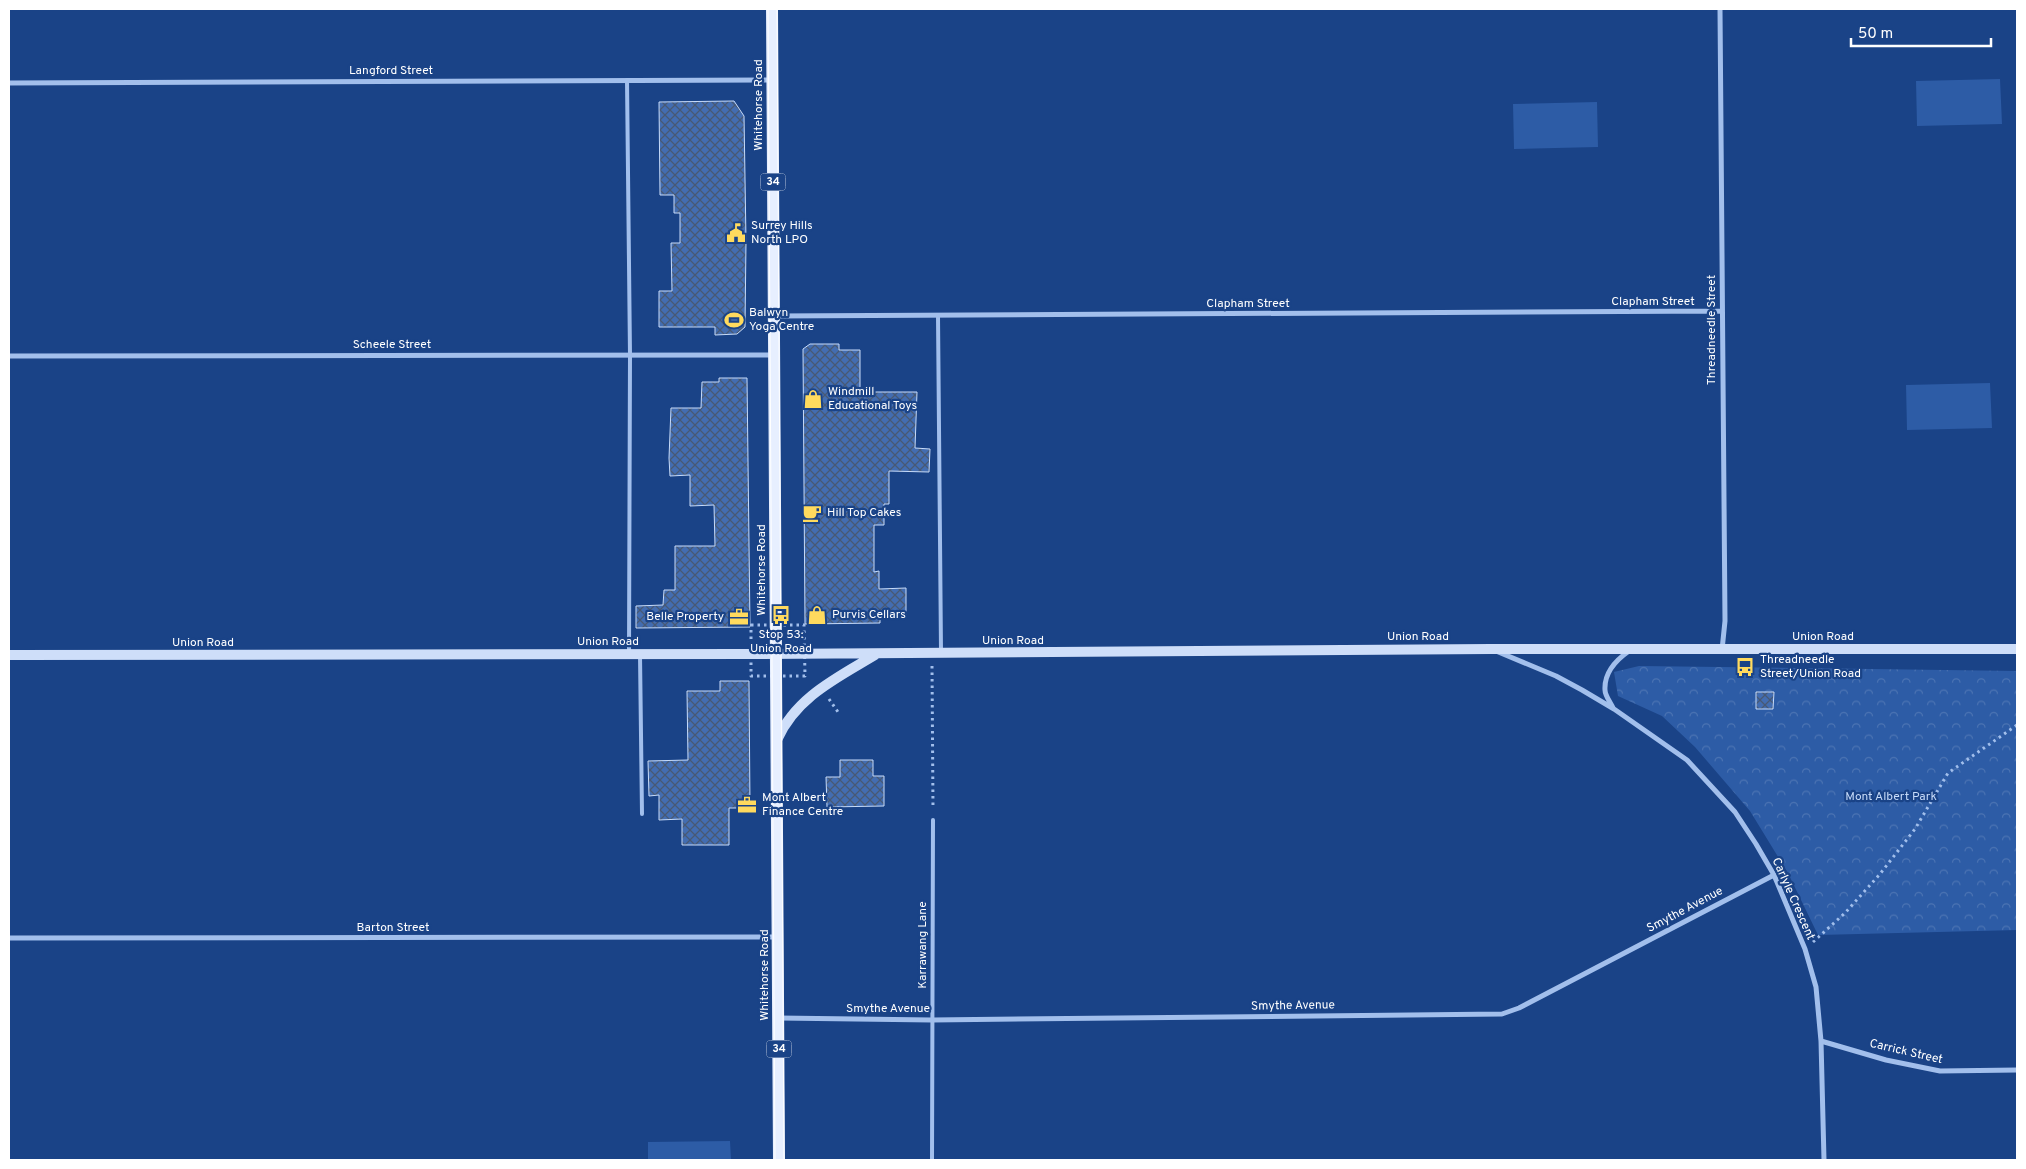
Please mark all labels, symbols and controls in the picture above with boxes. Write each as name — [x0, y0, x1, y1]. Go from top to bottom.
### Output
scale bar — [1851, 15, 1991, 47]
text: 50 m — [1858, 25, 1893, 44]
street label: Whitehorse Road — [751, 59, 767, 151]
street label: Langford Street — [349, 63, 433, 79]
road number: 34 — [760, 173, 786, 190]
place label: Surrey Hills North LPO — [751, 218, 813, 248]
public building icon: Surrey Hills North LPO — [725, 222, 747, 244]
street label: Threadneedle Street — [1704, 275, 1720, 385]
street label: Clapham Street — [1611, 294, 1695, 310]
street label: Clapham Street — [1206, 296, 1290, 312]
place label: Balwyn Yoga Centre — [749, 305, 814, 335]
sports icon: Balwyn Yoga Centre — [723, 309, 745, 331]
street label: Scheele Street — [353, 337, 431, 353]
place label: Windmill Educational Toys — [828, 384, 917, 414]
shop icon: Windmill Educational Toys — [802, 388, 824, 410]
cafe icon: Hill Top Cakes — [801, 502, 823, 524]
place label: Hill Top Cakes — [827, 505, 901, 521]
street label: Whitehorse Road — [754, 524, 770, 616]
bus stop icon: Stop 53: Union Road — [770, 604, 792, 626]
shop icon: Purvis Cellars — [806, 604, 828, 626]
office icon: Belle Property — [728, 606, 750, 628]
place label: Purvis Cellars — [832, 607, 906, 623]
place label: Belle Property — [646, 609, 724, 625]
place label: Stop 53: Union Road — [750, 627, 812, 657]
street label: Union Road — [1387, 629, 1449, 645]
street label: Union Road — [1792, 629, 1854, 645]
street label: Union Road — [982, 633, 1044, 649]
street label: Union Road — [577, 634, 639, 650]
street label: Union Road — [172, 635, 234, 651]
place label: Threadneedle Street/Union Road — [1760, 652, 1861, 682]
bus stop icon: Threadneedle Street/Union Road — [1734, 656, 1756, 678]
park label: Mont Albert Park — [1845, 789, 1937, 805]
place label: Mont Albert Finance Centre — [762, 790, 843, 820]
office icon: Mont Albert Finance Centre — [736, 794, 758, 816]
street label: Carlyle Crescent — [1768, 855, 1818, 943]
street label: Smythe Avenue — [1644, 883, 1726, 937]
street label: Karrawang Lane — [915, 901, 931, 989]
street label: Barton Street — [357, 920, 429, 936]
street label: Whitehorse Road — [757, 929, 773, 1021]
street label: Smythe Avenue — [1251, 997, 1335, 1015]
street label: Smythe Avenue — [846, 1001, 930, 1017]
street label: Carrick Street — [1868, 1036, 1944, 1068]
road number: 34 — [766, 1040, 792, 1058]

